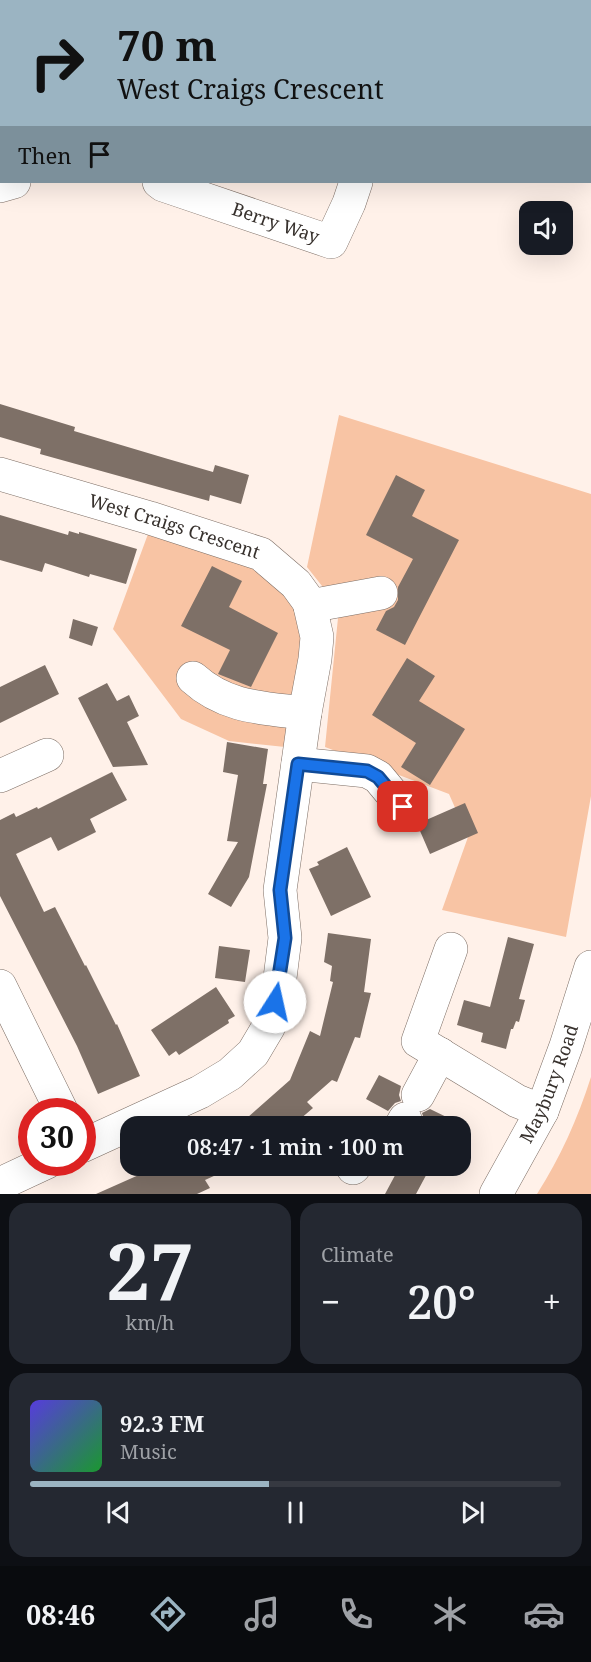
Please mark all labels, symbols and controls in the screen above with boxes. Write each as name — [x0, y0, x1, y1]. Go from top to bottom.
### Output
text: 70 m — [117, 16, 217, 73]
icon: right — [18, 24, 96, 102]
text: West Craigs Crescent — [117, 70, 384, 107]
icon: arrive — [83, 138, 116, 171]
text: Then — [18, 140, 71, 170]
street label: Berry Way — [229, 196, 324, 249]
map controls — [519, 201, 573, 255]
button: sound — [519, 201, 573, 255]
street label: West Craigs Crescent — [86, 488, 263, 564]
pin — [377, 781, 428, 832]
icon: arrive — [386, 790, 419, 823]
position arrow — [243, 970, 307, 1034]
street label: Maybury Road — [514, 1021, 583, 1147]
speed limit sign: 30 — [18, 1098, 96, 1176]
text: 08:47 · 1 min · 100 m — [187, 1131, 404, 1161]
text: 27 — [106, 1217, 194, 1323]
text: Climate — [321, 1241, 394, 1268]
text: 20° — [407, 1271, 476, 1332]
text: − — [321, 1279, 340, 1324]
text: + — [543, 1279, 561, 1324]
text: km/h — [125, 1309, 175, 1336]
text: 92.3 FM — [120, 1408, 204, 1438]
text: Music — [120, 1438, 177, 1465]
icon: previous — [102, 1496, 135, 1529]
icon: pause — [279, 1496, 312, 1529]
icon: next — [456, 1496, 489, 1529]
icon: directions — [147, 1593, 189, 1635]
icon: music — [241, 1593, 283, 1635]
icon: phone — [335, 1593, 377, 1635]
icon: climate — [429, 1593, 471, 1635]
icon: car — [523, 1593, 565, 1635]
text: 08:46 — [26, 1596, 95, 1633]

